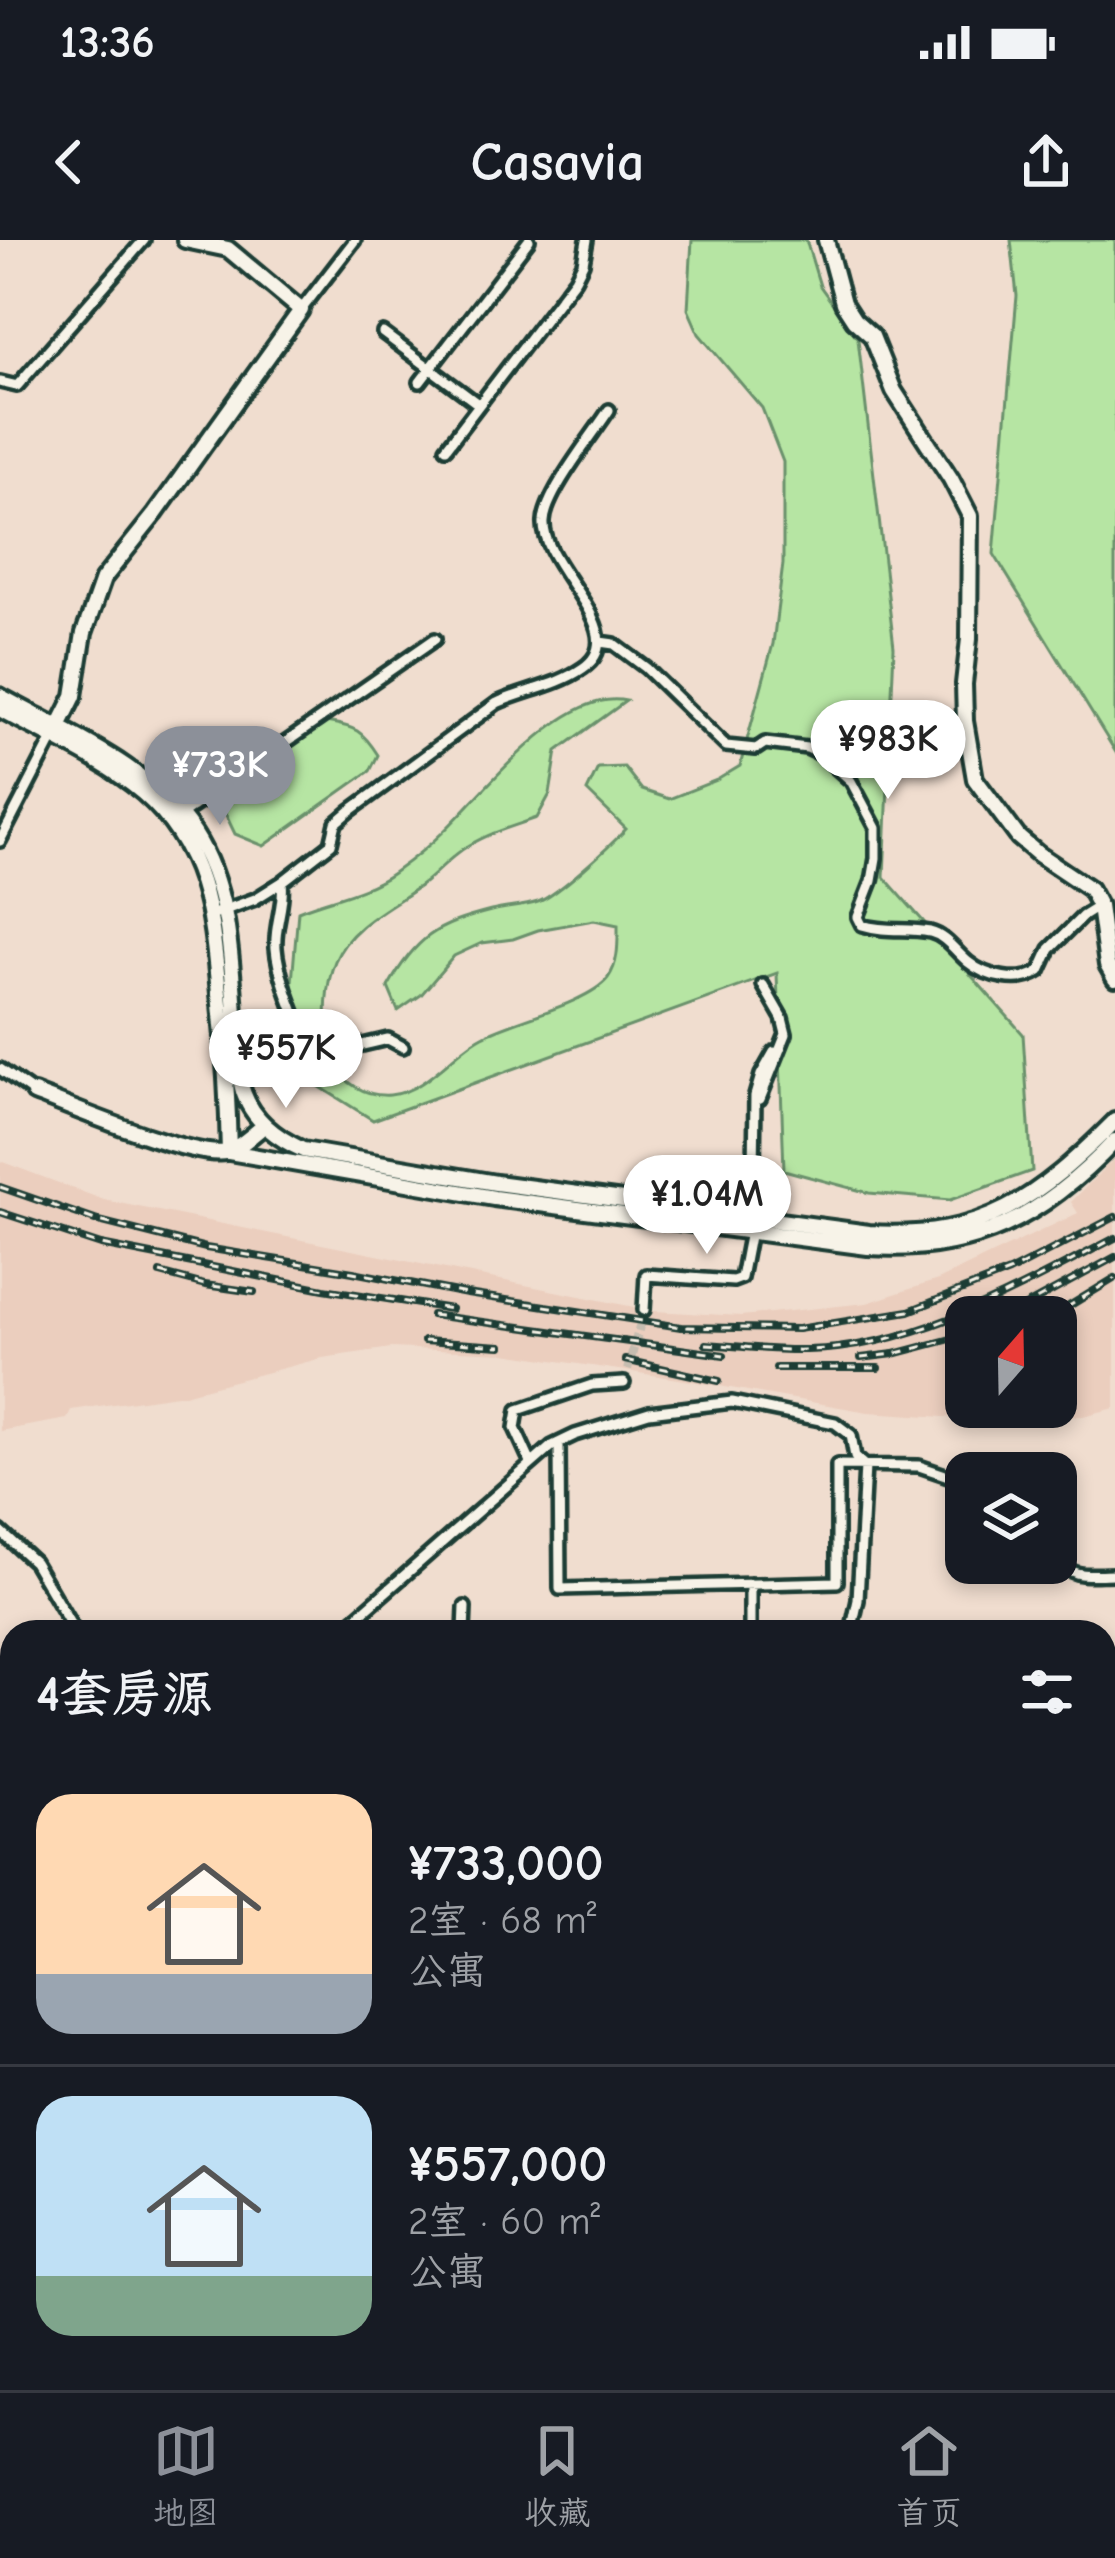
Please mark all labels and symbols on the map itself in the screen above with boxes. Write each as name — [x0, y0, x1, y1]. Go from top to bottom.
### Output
pin: ¥983K — [804, 700, 972, 802]
pin: ¥733K — [136, 726, 304, 828]
pin: ¥557K — [202, 1009, 370, 1111]
pin: ¥1.04M — [609, 1155, 805, 1257]
north arrow — [945, 1296, 1077, 1428]

